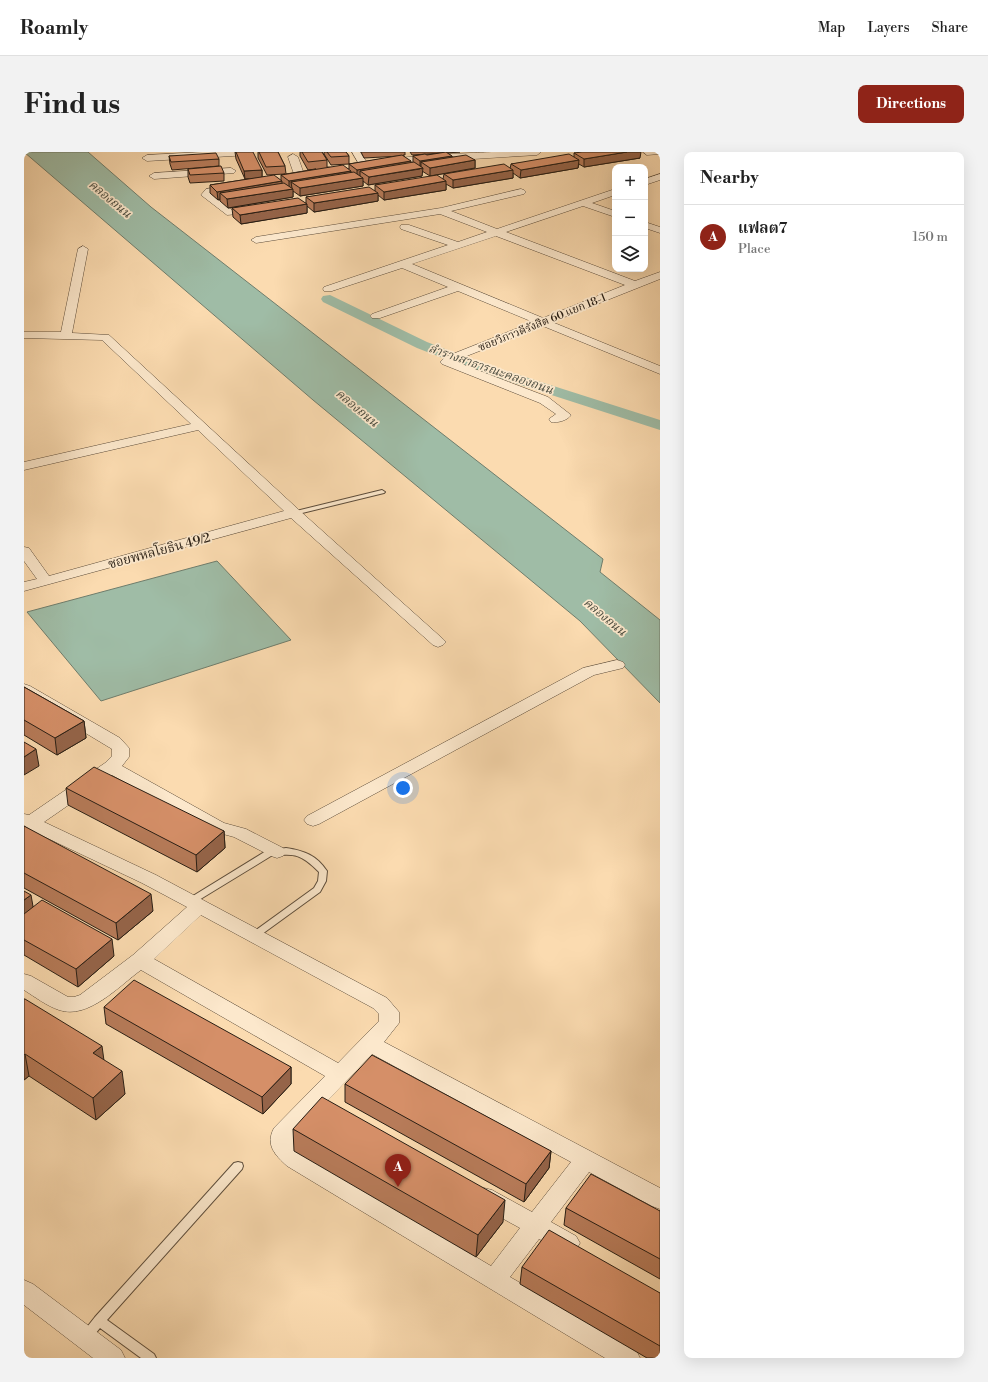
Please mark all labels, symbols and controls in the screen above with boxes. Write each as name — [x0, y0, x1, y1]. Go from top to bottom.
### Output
text: Roamly — [20, 16, 88, 40]
text: Map — [818, 19, 845, 37]
text: Layers — [867, 19, 910, 37]
text: Share — [932, 19, 968, 37]
button: Directions — [858, 85, 964, 123]
text: Find us — [24, 87, 120, 122]
map controls — [612, 164, 648, 272]
button: + — [612, 164, 648, 200]
text: Nearby — [700, 167, 759, 189]
water label: คลองถนน — [85, 177, 134, 222]
button: − — [612, 200, 648, 236]
text: แฟลต7 — [738, 219, 787, 238]
text: A — [708, 229, 718, 245]
text: 150 m — [913, 229, 948, 245]
button: layers — [612, 236, 648, 272]
text: Place — [738, 241, 770, 257]
street label: ซอยวิภาวดีรังสิต 60 แยก 18-1 — [476, 291, 609, 355]
water label: ลำรางสาธารณะคลองถนน — [427, 341, 555, 398]
water label: คลองถนน — [332, 386, 381, 431]
street label: ซอยพหลโยธิน 49/2 — [106, 529, 212, 572]
water label: คลองถนน — [580, 595, 629, 640]
your location — [393, 778, 413, 798]
pin: A — [385, 1154, 411, 1187]

